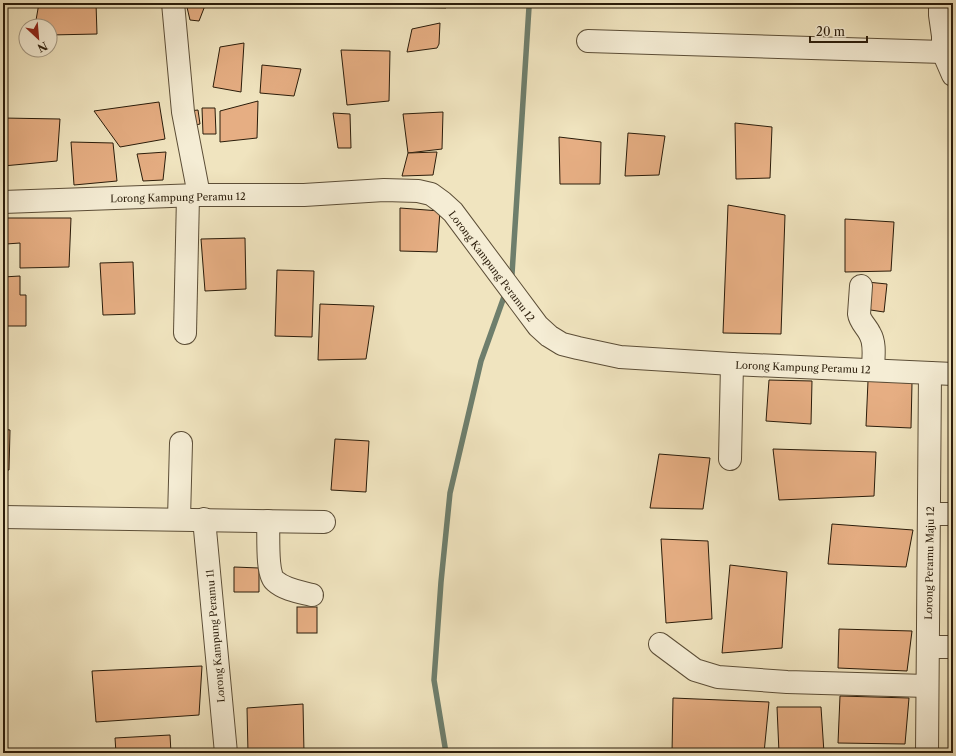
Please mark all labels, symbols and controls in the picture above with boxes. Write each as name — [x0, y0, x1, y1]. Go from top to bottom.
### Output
north arrow — [18, 18, 58, 58]
scale bar — [810, 18, 867, 44]
text: 20 m — [816, 24, 845, 39]
text: N — [35, 39, 50, 56]
street label: Lorong Kampung Peramu 12 — [110, 190, 246, 205]
street label: Lorong Kampung Peramu 12 — [446, 208, 538, 325]
street label: Lorong Kampung Peramu 12 — [735, 359, 871, 376]
street label: Lorong Peramu Maju 12 — [922, 506, 937, 620]
street label: Lorong Kampung Peramu 11 — [203, 568, 228, 703]

